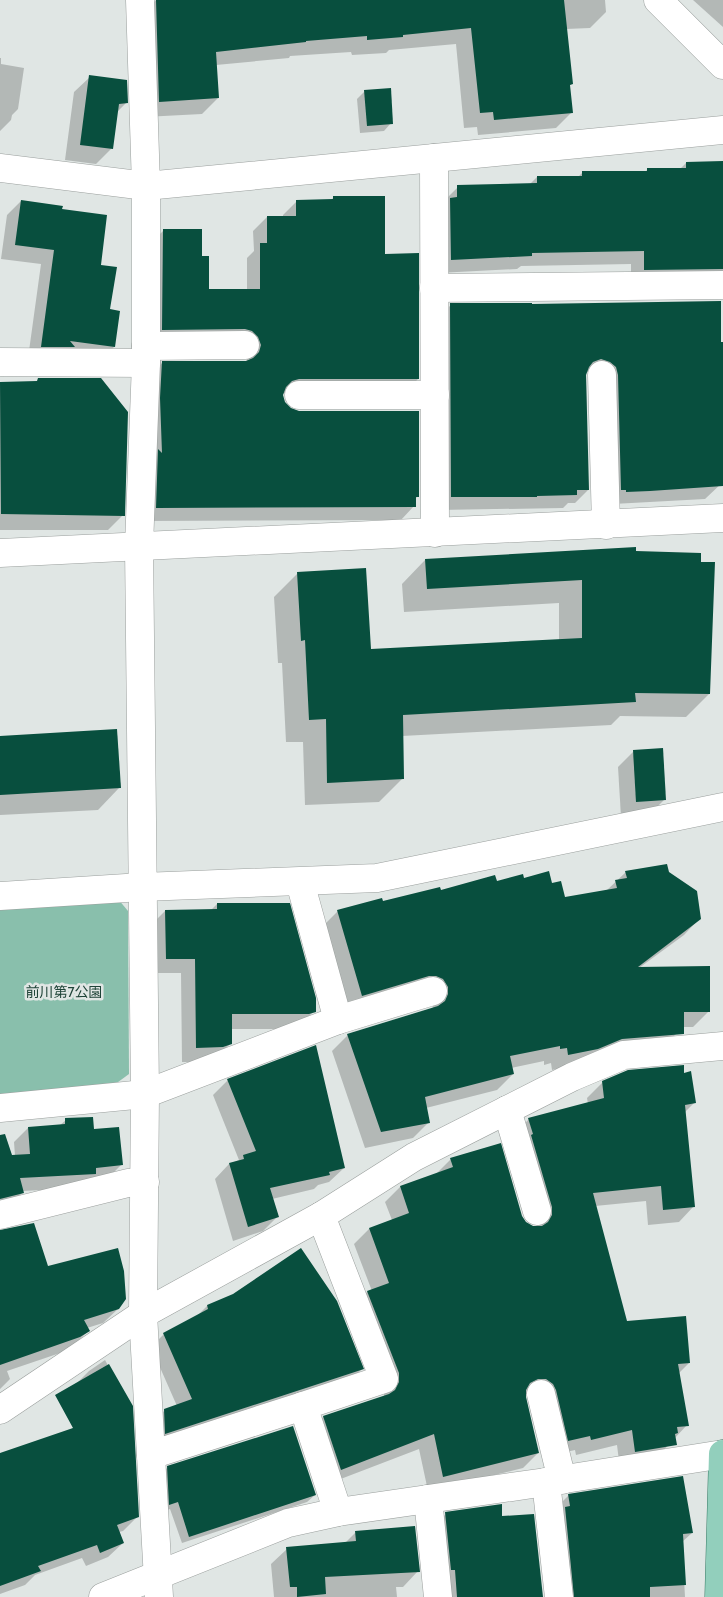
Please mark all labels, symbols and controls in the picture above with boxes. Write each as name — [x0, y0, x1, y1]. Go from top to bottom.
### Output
park label: 前川第7公園 — [25, 983, 103, 1001]

